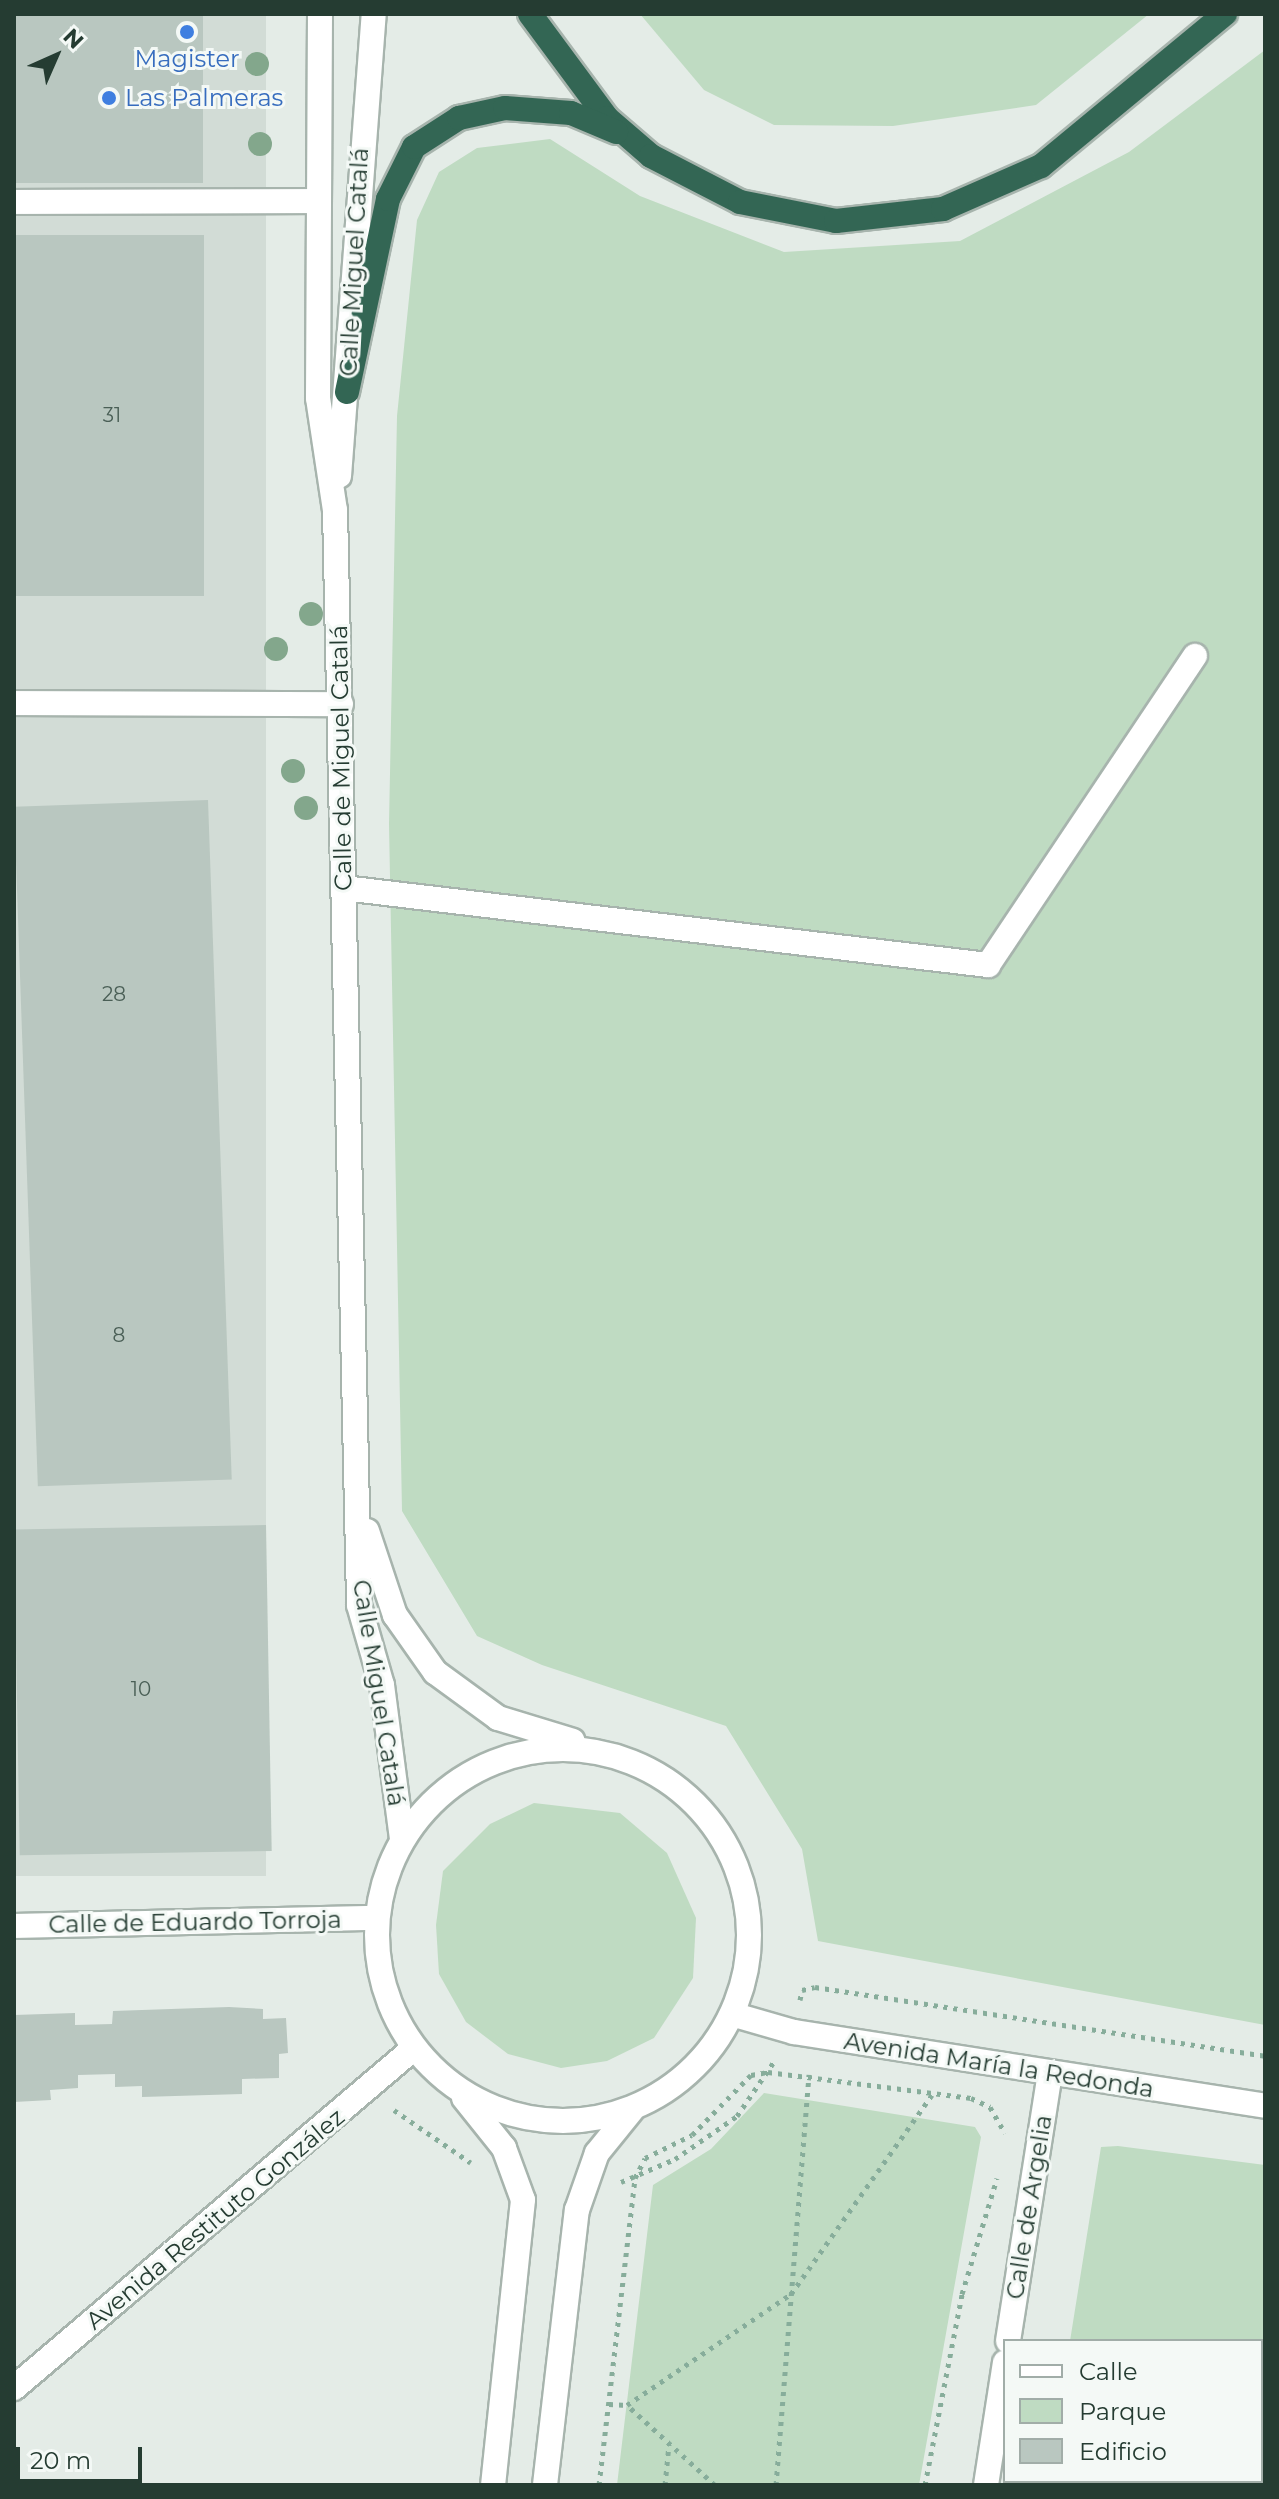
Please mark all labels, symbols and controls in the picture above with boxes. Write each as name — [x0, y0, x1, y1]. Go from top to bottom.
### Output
north arrow — [16, 16, 96, 96]
text: N — [57, 23, 89, 55]
marker: Magister — [178, 23, 196, 41]
place label: Magister — [134, 45, 240, 73]
place label: Las Palmeras — [125, 84, 283, 112]
marker: Las Palmeras — [100, 89, 118, 107]
street label: Calle Miguel Catalá — [334, 147, 374, 377]
house number: 31 — [103, 403, 121, 427]
street label: Calle de Miguel Catalá — [324, 625, 358, 891]
house number: 28 — [102, 982, 126, 1006]
house number: 8 — [113, 1323, 125, 1347]
street label: Calle Miguel Catalá — [347, 1578, 411, 1808]
house number: 10 — [131, 1677, 151, 1701]
street label: Calle de Eduardo Torroja — [48, 1905, 342, 1939]
street label: Avenida María la Redonda — [842, 2026, 1156, 2104]
street label: Avenida Restituto González — [80, 2102, 350, 2336]
street label: Calle de Argelia — [1000, 2113, 1058, 2301]
legend — [1003, 2339, 1263, 2483]
text: Calle — [1079, 2357, 1137, 2386]
text: Parque — [1079, 2397, 1166, 2426]
scale bar — [20, 2431, 146, 2481]
text: Edificio — [1079, 2437, 1167, 2466]
text: 20 m — [30, 2446, 91, 2475]

